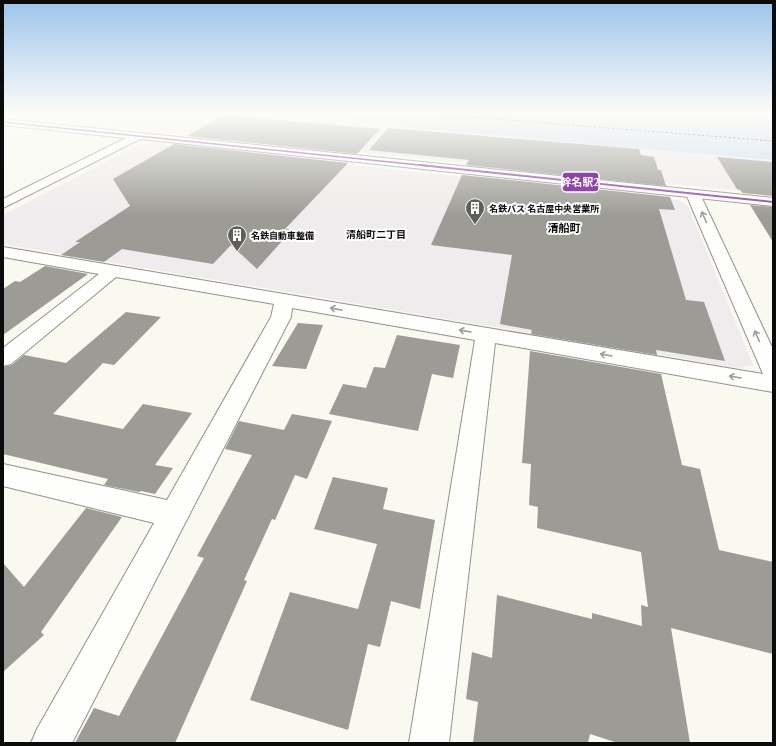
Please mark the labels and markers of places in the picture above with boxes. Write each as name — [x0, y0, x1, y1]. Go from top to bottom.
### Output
building icon: 名鉄バス 名古屋中央営業所 — [464, 197, 486, 225]
place label: 名鉄バス 名古屋中央営業所 — [489, 203, 599, 214]
building icon: 名鉄自動車整備 — [226, 224, 248, 252]
place label: 名鉄自動車整備 — [251, 230, 314, 241]

